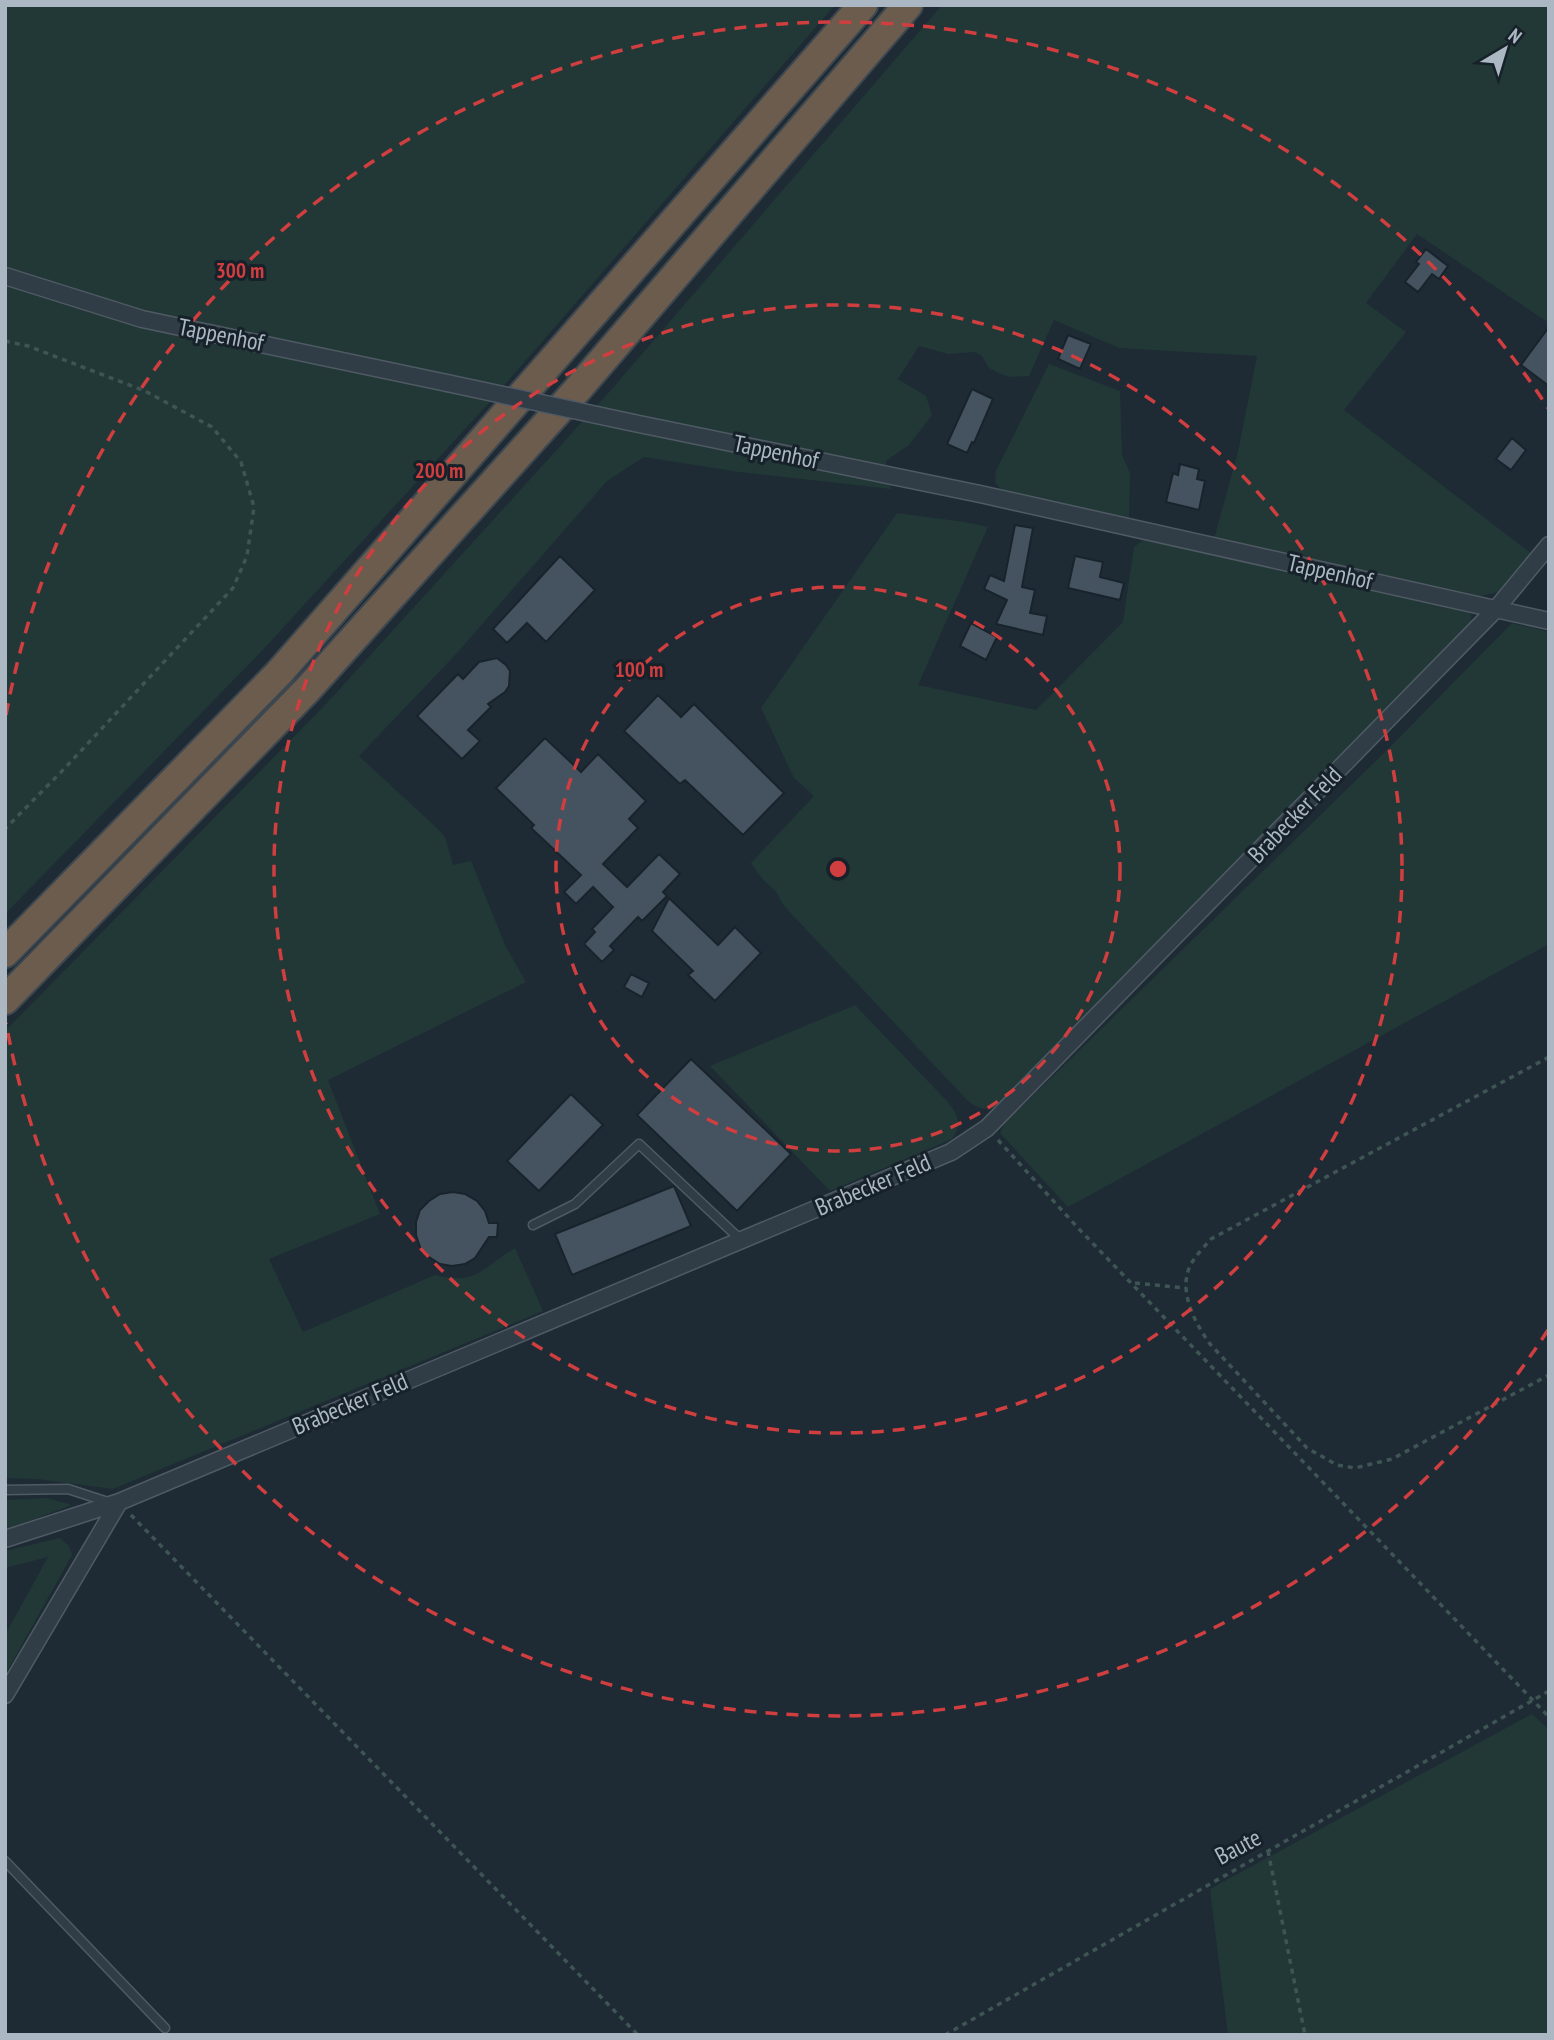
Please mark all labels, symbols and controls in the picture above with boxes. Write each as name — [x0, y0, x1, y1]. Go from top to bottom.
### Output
north arrow — [1470, 14, 1540, 84]
text: N — [1504, 23, 1527, 48]
text: 300 m — [216, 257, 264, 284]
street label: Tappenhof — [176, 311, 267, 358]
street label: Tappenhof — [731, 427, 822, 476]
text: 200 m — [415, 457, 463, 484]
street label: Tappenhof — [1284, 547, 1377, 597]
text: 100 m — [615, 656, 663, 683]
street label: Brabecker Feld — [1241, 760, 1348, 870]
centre of rings — [826, 857, 850, 881]
street label: Brabecker Feld — [810, 1146, 935, 1223]
street label: Brabecker Feld — [287, 1365, 412, 1442]
street label: Baute — [1209, 1822, 1266, 1871]

